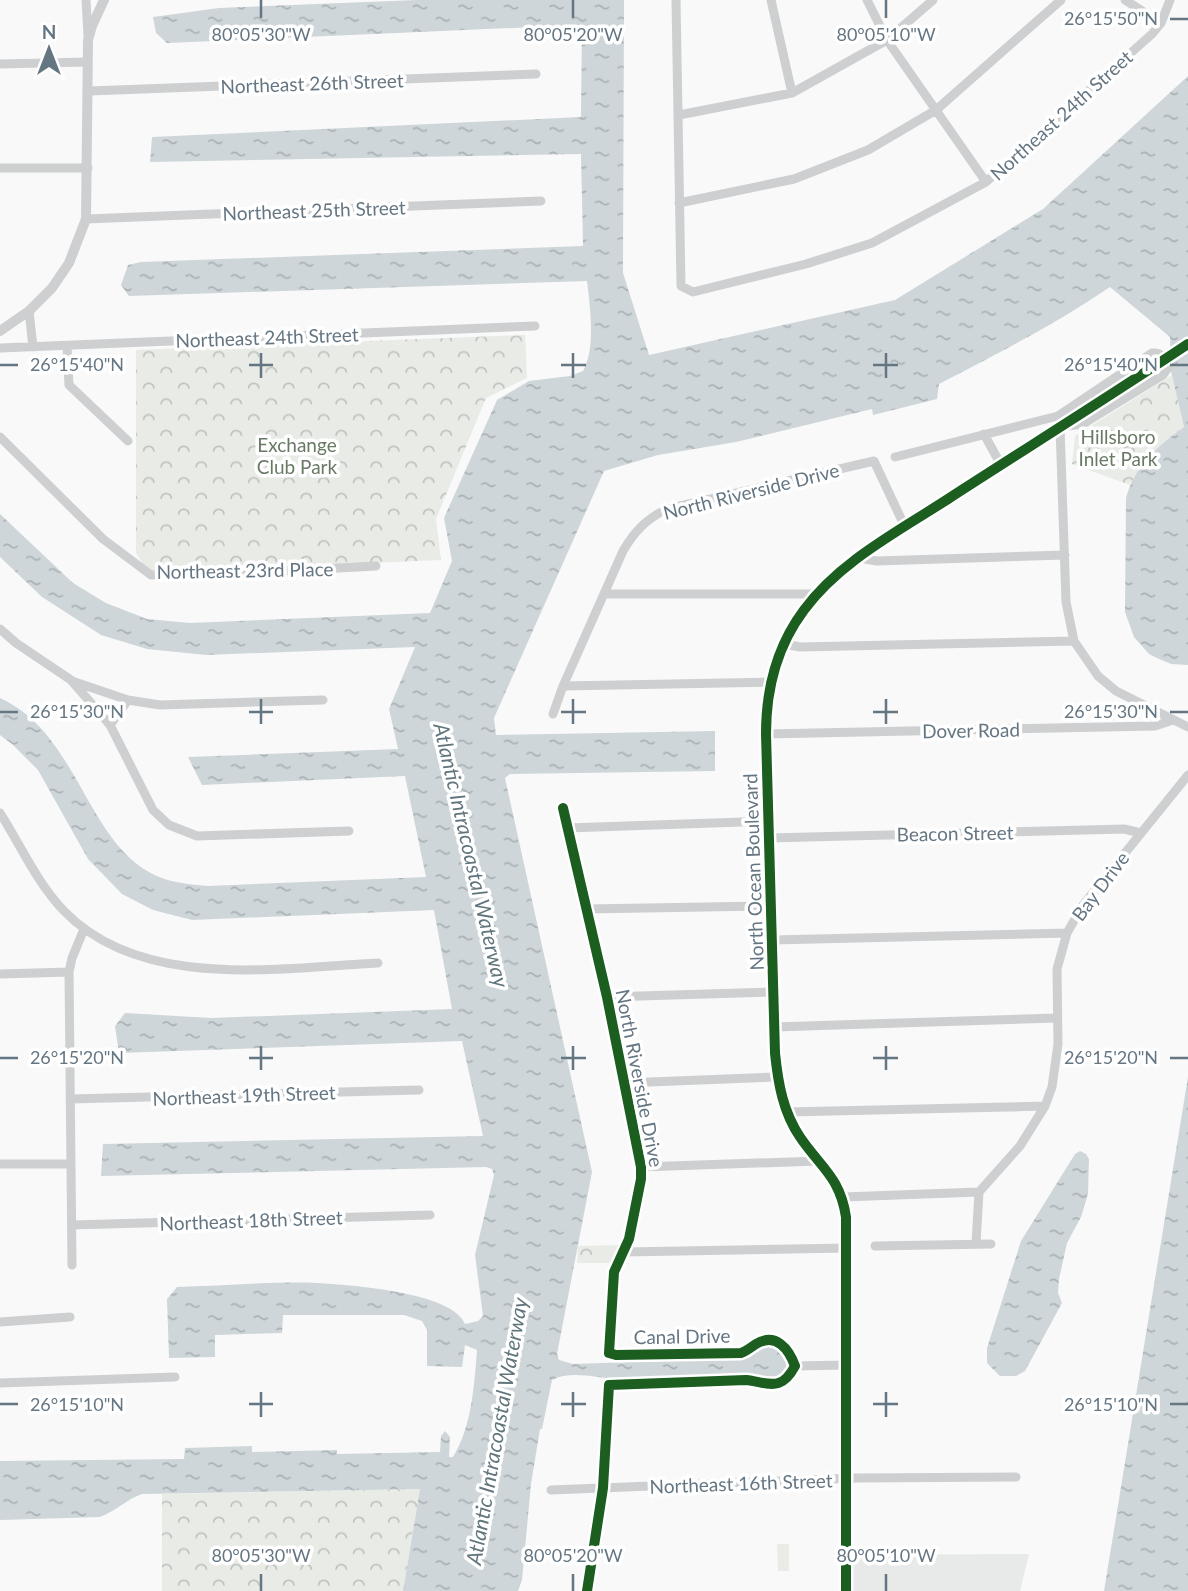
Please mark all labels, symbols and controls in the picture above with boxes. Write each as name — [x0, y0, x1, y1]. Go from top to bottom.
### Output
text: 26°15'50"N — [1064, 7, 1158, 29]
north arrow — [14, 14, 84, 84]
text: N — [42, 20, 56, 43]
text: 80°05'30"W — [211, 23, 311, 45]
text: 80°05'20"W — [523, 23, 623, 45]
text: 80°05'10"W — [836, 23, 936, 45]
street label: Northeast 24th Street — [985, 45, 1137, 185]
street label: Northeast 26th Street — [220, 68, 404, 98]
street label: Northeast 25th Street — [222, 195, 406, 225]
street label: Northeast 24th Street — [175, 322, 359, 352]
text: 26°15'40"N — [30, 353, 124, 375]
text: 26°15'40"N — [1064, 353, 1158, 375]
park label: Hillsboro Inlet Park — [1078, 425, 1158, 470]
park label: Exchange Club Park — [257, 433, 338, 478]
street label: North Riverside Drive — [661, 458, 841, 524]
street label: Northeast 23rd Place — [156, 557, 334, 583]
text: 26°15'30"N — [30, 700, 124, 722]
text: 26°15'30"N — [1064, 700, 1158, 722]
street label: Dover Road — [922, 718, 1020, 742]
water label: Atlantic Intracoastal Waterway — [429, 719, 515, 991]
street label: North Ocean Boulevard — [738, 773, 768, 971]
street label: Beacon Street — [896, 820, 1014, 846]
street label: Bay Drive — [1066, 847, 1134, 925]
street label: North Riverside Drive — [611, 987, 669, 1169]
text: 26°15'20"N — [30, 1046, 124, 1068]
text: 26°15'20"N — [1064, 1046, 1158, 1068]
street label: Northeast 19th Street — [152, 1080, 336, 1110]
street label: Northeast 18th Street — [159, 1205, 343, 1235]
water label: Atlantic Intracoastal Waterway — [460, 1295, 532, 1568]
street label: Canal Drive — [633, 1324, 731, 1348]
text: 26°15'10"N — [30, 1393, 124, 1415]
text: 26°15'10"N — [1064, 1393, 1158, 1415]
street label: Northeast 16th Street — [649, 1468, 833, 1498]
text: 80°05'30"W — [211, 1544, 311, 1566]
text: 80°05'20"W — [523, 1544, 623, 1566]
text: 80°05'10"W — [836, 1544, 936, 1566]

